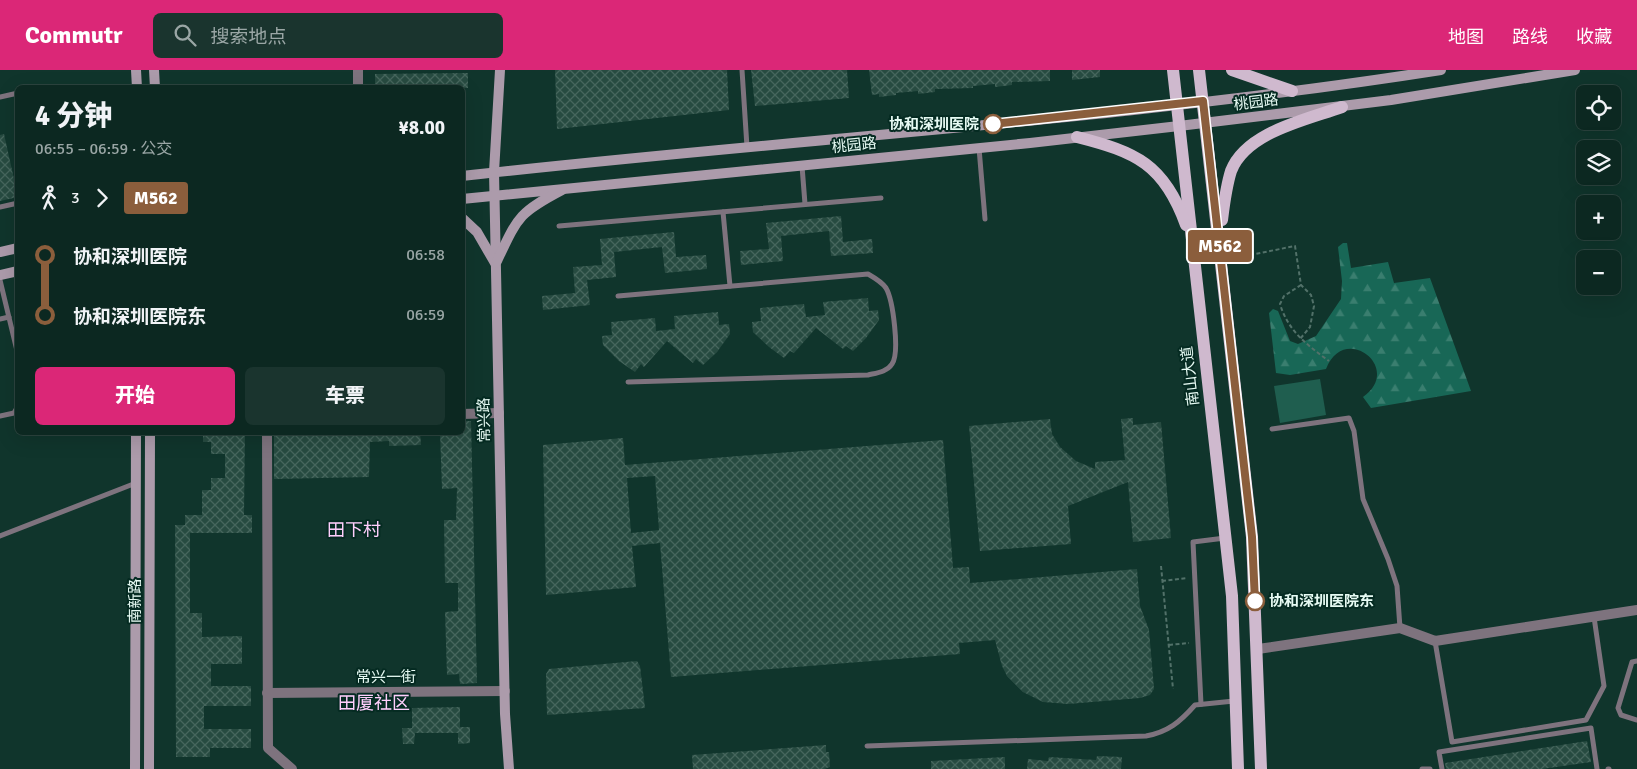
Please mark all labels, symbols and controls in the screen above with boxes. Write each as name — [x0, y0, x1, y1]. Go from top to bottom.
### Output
search box — [153, 13, 503, 58]
text: Commutr — [25, 20, 123, 50]
icon: search — [171, 21, 199, 49]
text: 搜索地点 — [211, 25, 287, 49]
text: 地图 — [1448, 26, 1484, 48]
text: 路线 — [1512, 26, 1548, 48]
text: 收藏 — [1576, 26, 1612, 48]
map controls — [1576, 85, 1621, 295]
button: locate — [1576, 85, 1621, 130]
street label: 桃园路 — [1233, 90, 1279, 114]
text: 4 分钟 — [35, 99, 112, 133]
marker: 协和深圳医院 — [983, 114, 1003, 134]
place label: 协和深圳医院 — [889, 115, 979, 133]
text: ¥8.00 — [399, 116, 445, 140]
street label: 桃园路 — [831, 134, 877, 156]
text: 06:55 – 06:59 · 公交 — [35, 139, 172, 159]
button: layers — [1576, 140, 1621, 185]
icon: walk — [35, 184, 63, 212]
icon: forward — [88, 184, 116, 212]
text: M562 — [134, 187, 178, 209]
text: 3 — [71, 188, 80, 208]
button: + — [1576, 195, 1621, 240]
line badge: M562 — [1185, 230, 1255, 262]
text: M562 — [1198, 235, 1242, 257]
text: 协和深圳医院 — [73, 245, 187, 269]
text: 06:58 — [406, 245, 445, 265]
button: − — [1576, 250, 1621, 295]
text: 协和深圳医院东 — [73, 305, 206, 329]
text: 06:59 — [406, 305, 445, 325]
street label: 南山大道 — [1177, 345, 1203, 407]
button: 开始 — [35, 367, 235, 425]
button: 车票 — [245, 367, 445, 425]
street label: 常兴路 — [475, 397, 493, 443]
district label: 田下村 — [327, 519, 381, 541]
street label: 南新路 — [126, 578, 144, 624]
marker: 协和深圳医院东 — [1245, 591, 1265, 611]
place label: 协和深圳医院东 — [1269, 592, 1374, 610]
street label: 常兴一街 — [356, 668, 416, 686]
district label: 田厦社区 — [338, 692, 410, 714]

